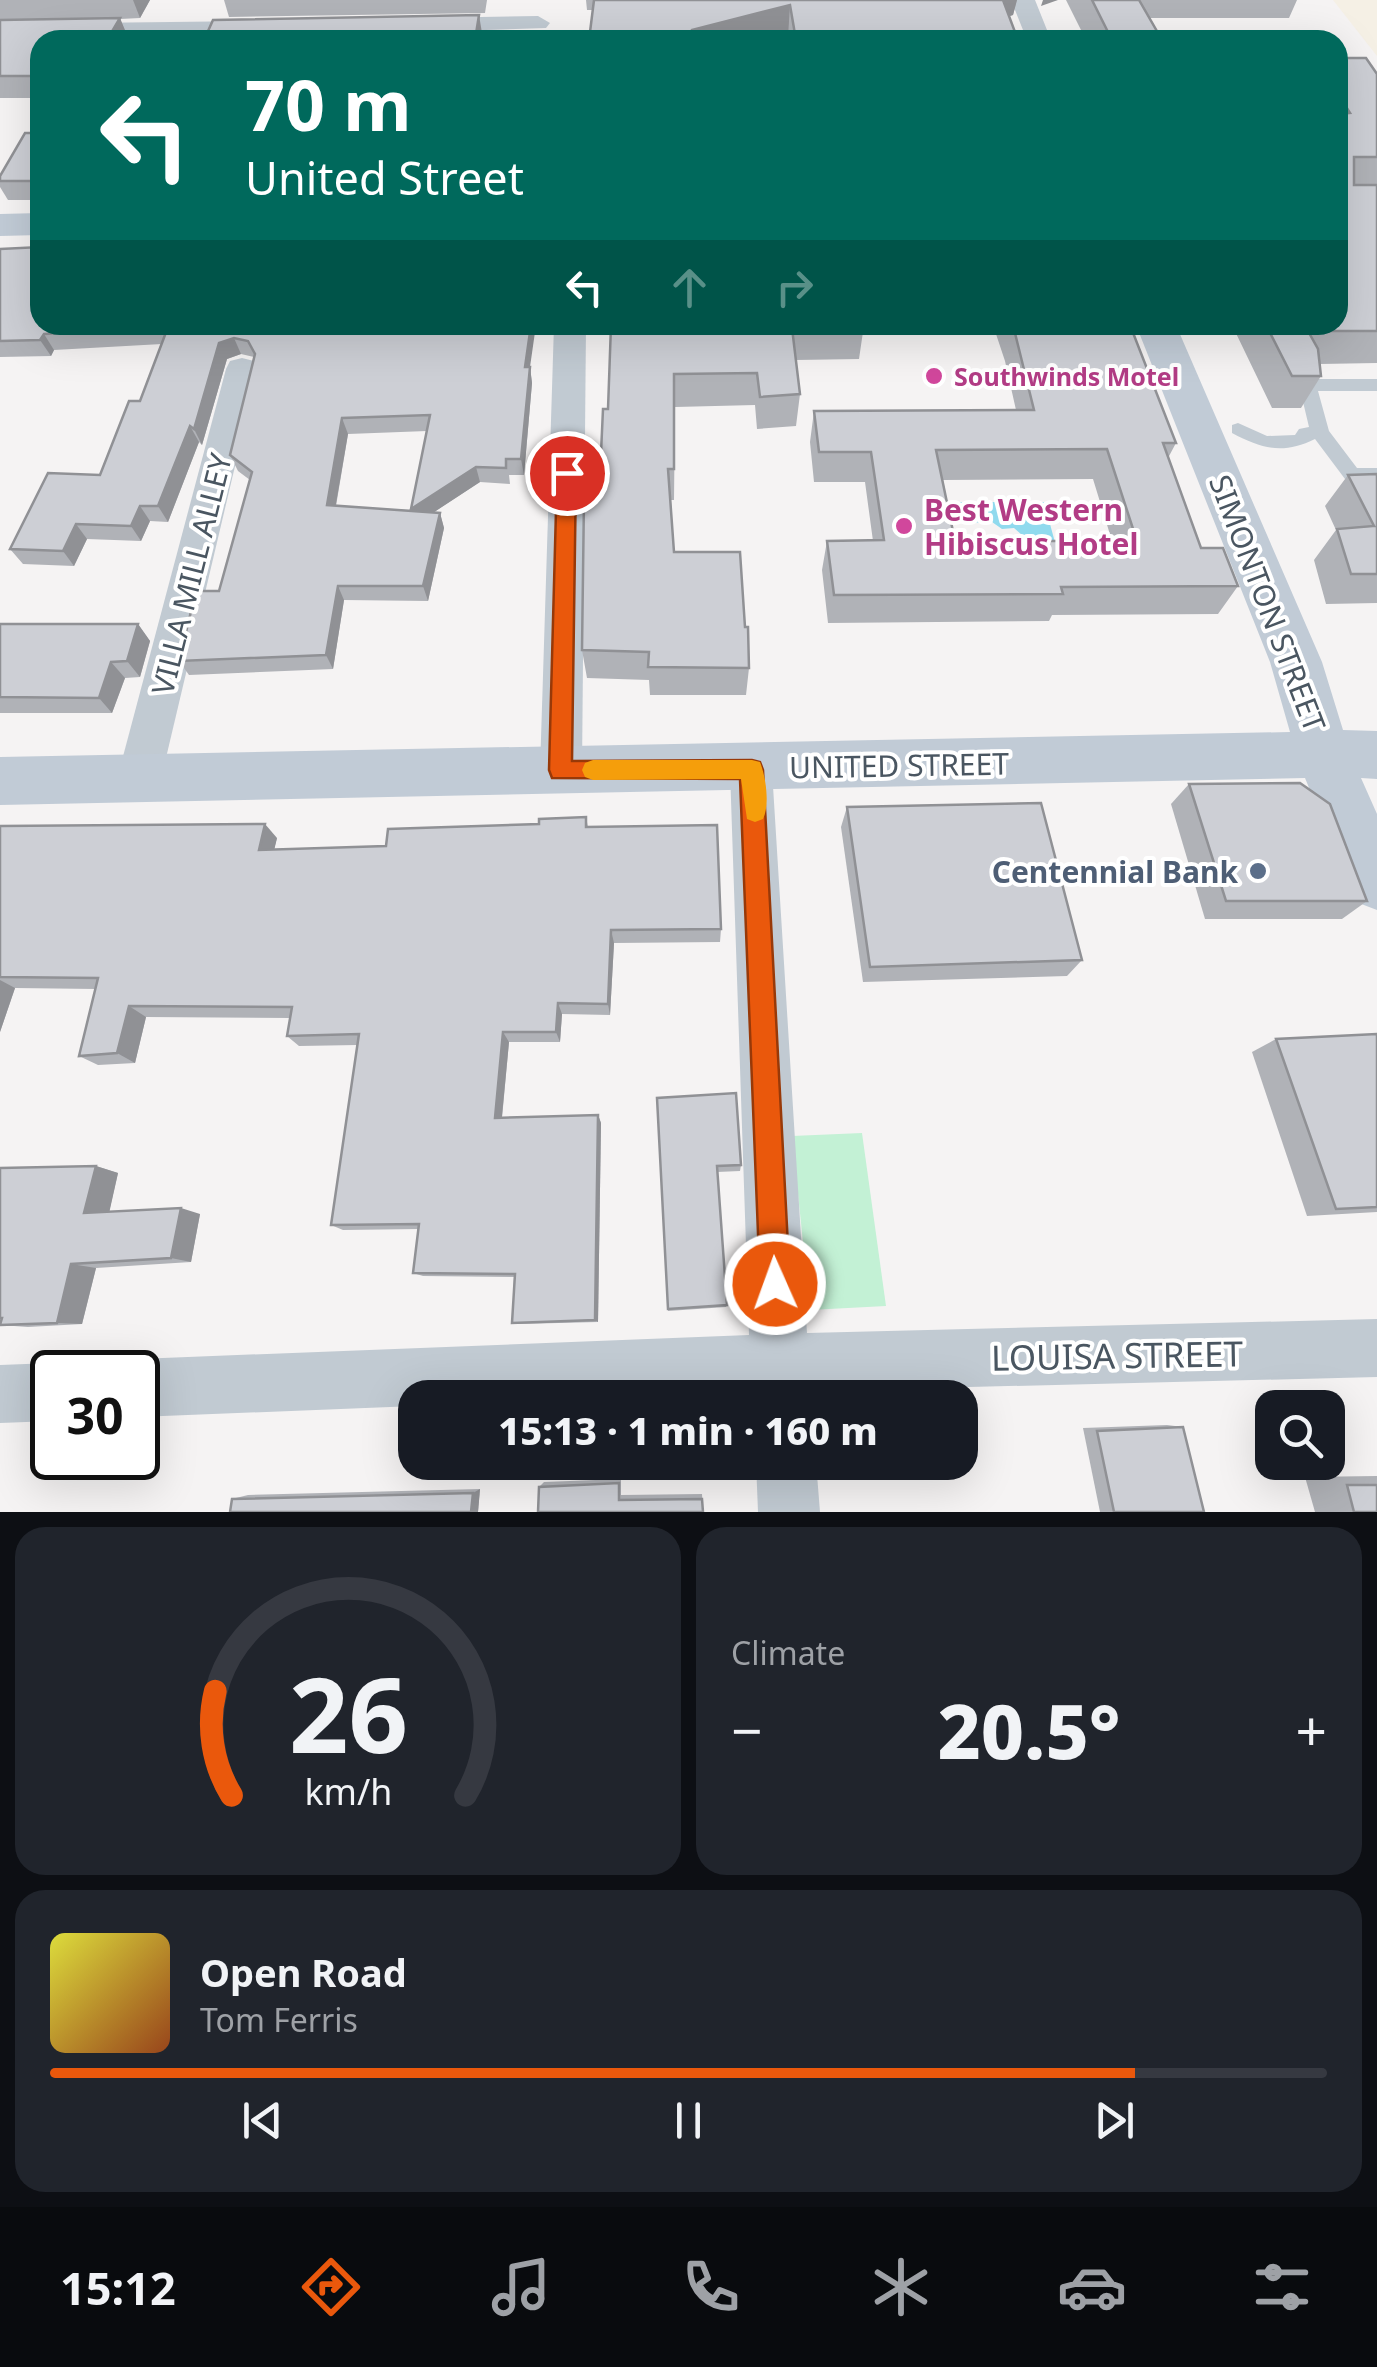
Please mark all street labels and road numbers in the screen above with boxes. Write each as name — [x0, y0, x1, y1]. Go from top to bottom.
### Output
street label: VILLA MILL ALLEY — [141, 449, 241, 699]
street label: SIMONTON STREET — [1200, 469, 1336, 738]
street label: UNITED STREET — [789, 743, 1010, 787]
street label: LOUISA STREET — [991, 1329, 1244, 1381]

